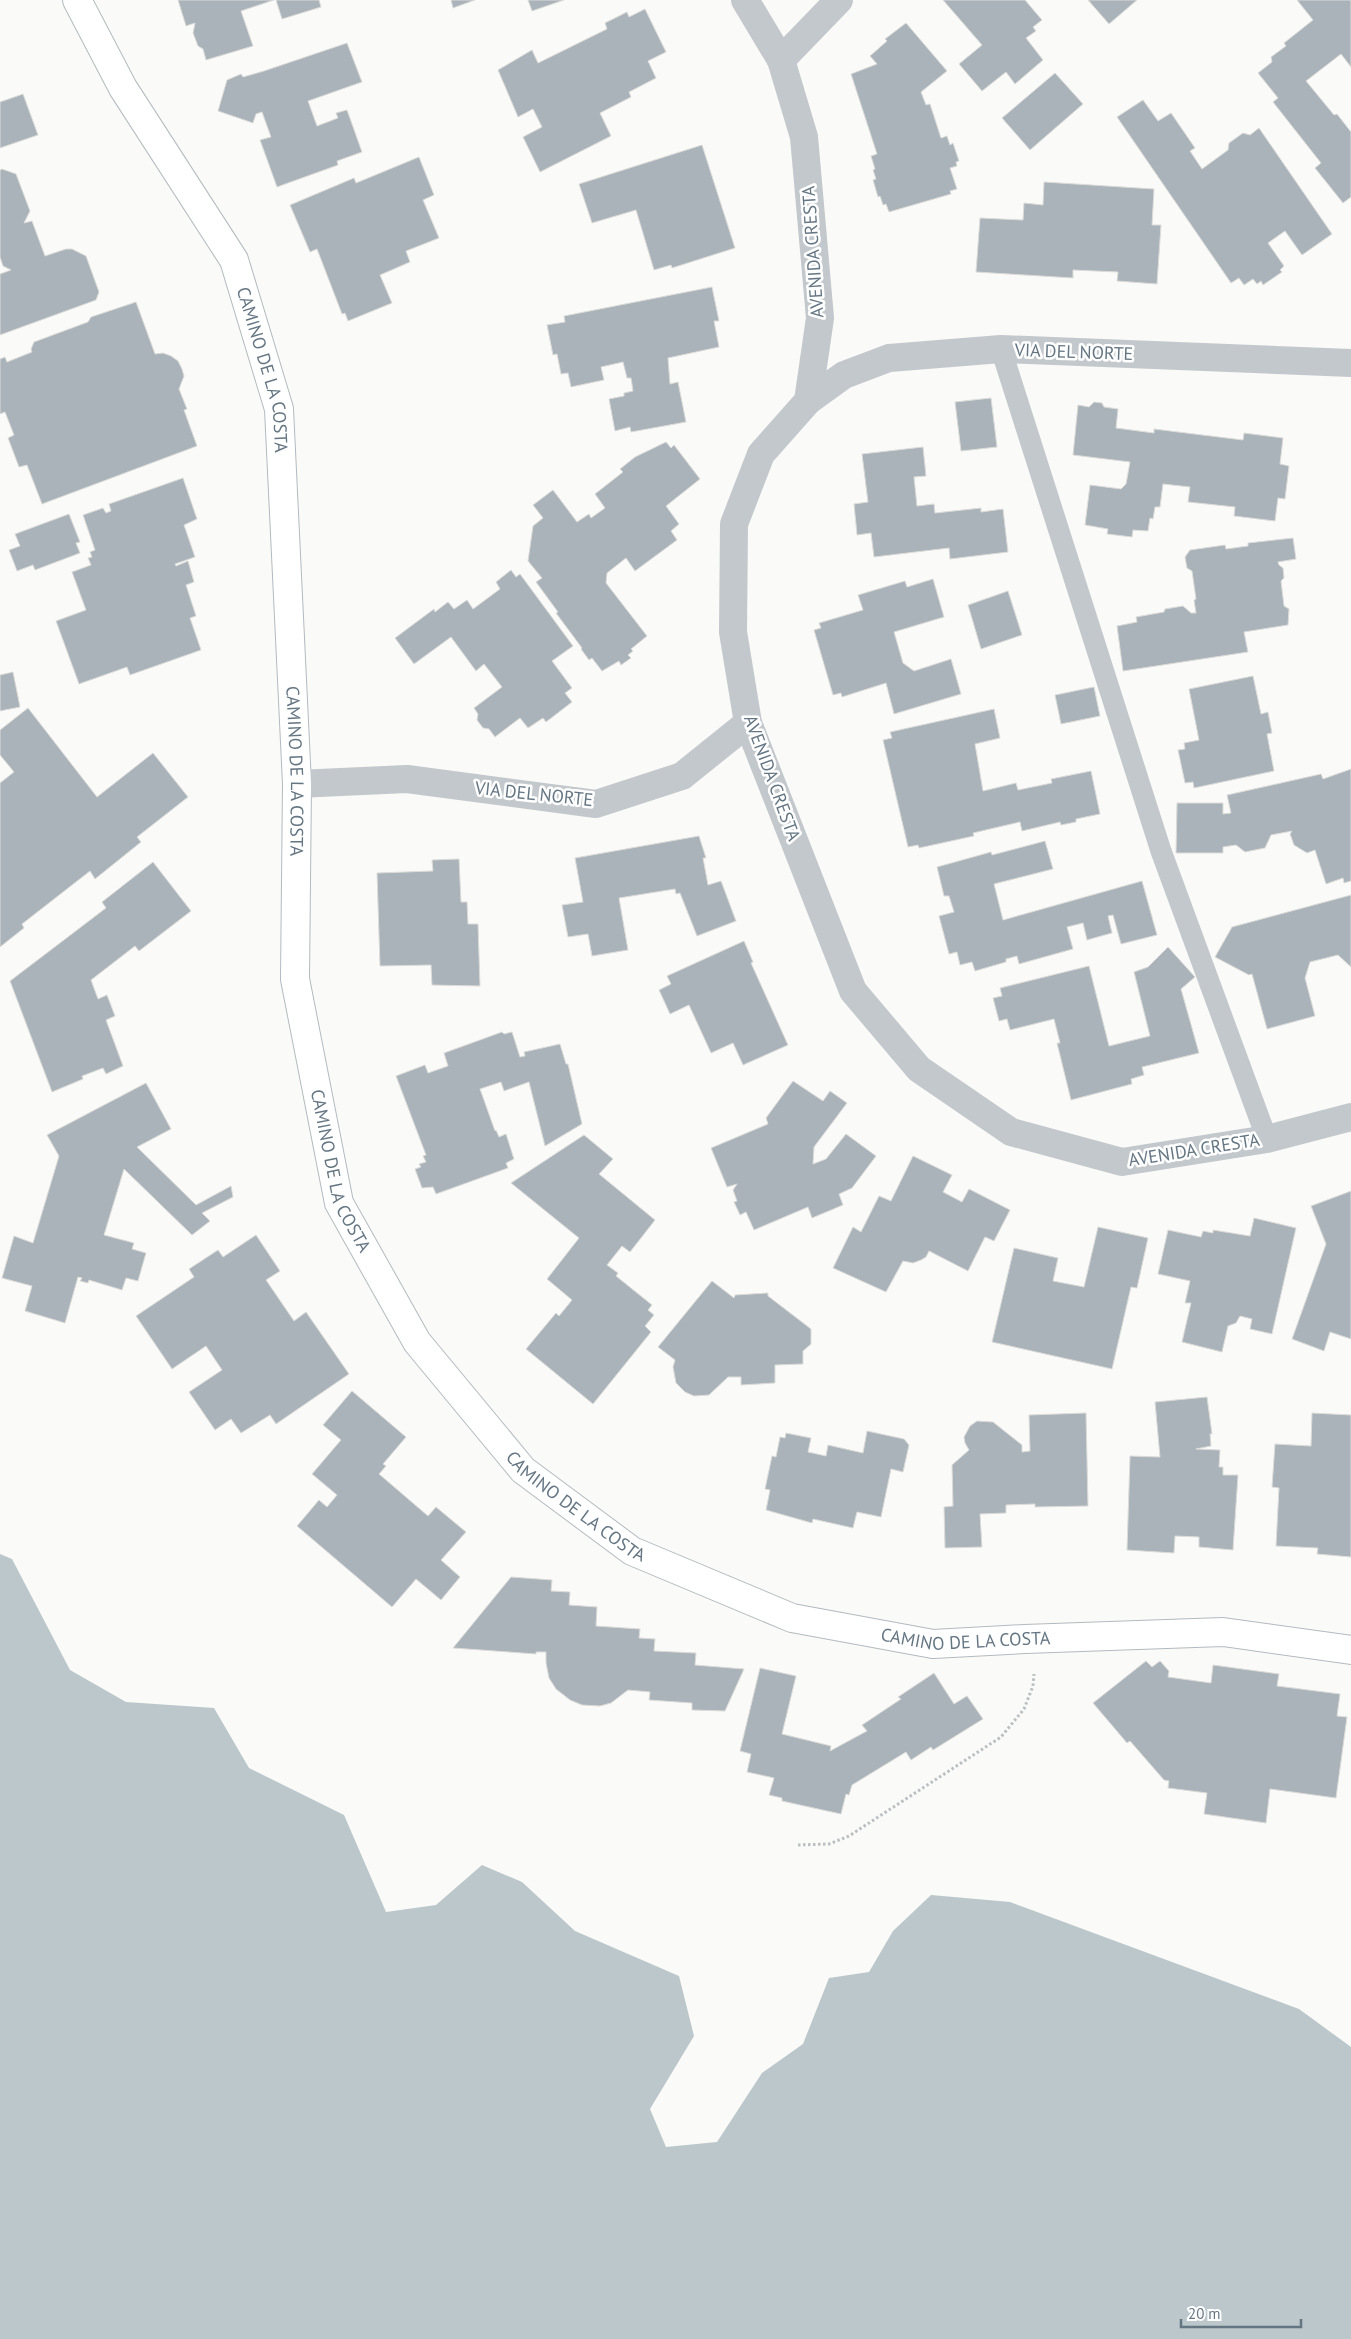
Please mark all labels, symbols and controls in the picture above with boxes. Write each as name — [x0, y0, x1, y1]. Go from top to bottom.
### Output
street label: AVENIDA CRESTA — [796, 185, 829, 319]
street label: CAMINO DE LA COSTA — [232, 284, 293, 453]
street label: VIA DEL NORTE — [1013, 338, 1134, 365]
street label: CAMINO DE LA COSTA — [281, 685, 309, 857]
street label: AVENIDA CRESTA — [739, 712, 806, 844]
street label: VIA DEL NORTE — [473, 776, 594, 811]
street label: CAMINO DE LA COSTA — [306, 1087, 377, 1257]
street label: AVENIDA CRESTA — [1127, 1128, 1262, 1171]
street label: CAMINO DE LA COSTA — [501, 1446, 649, 1567]
street label: CAMINO DE LA COSTA — [879, 1623, 1051, 1655]
scale bar — [1181, 2296, 1301, 2328]
text: 20 m — [1188, 2304, 1221, 2323]

